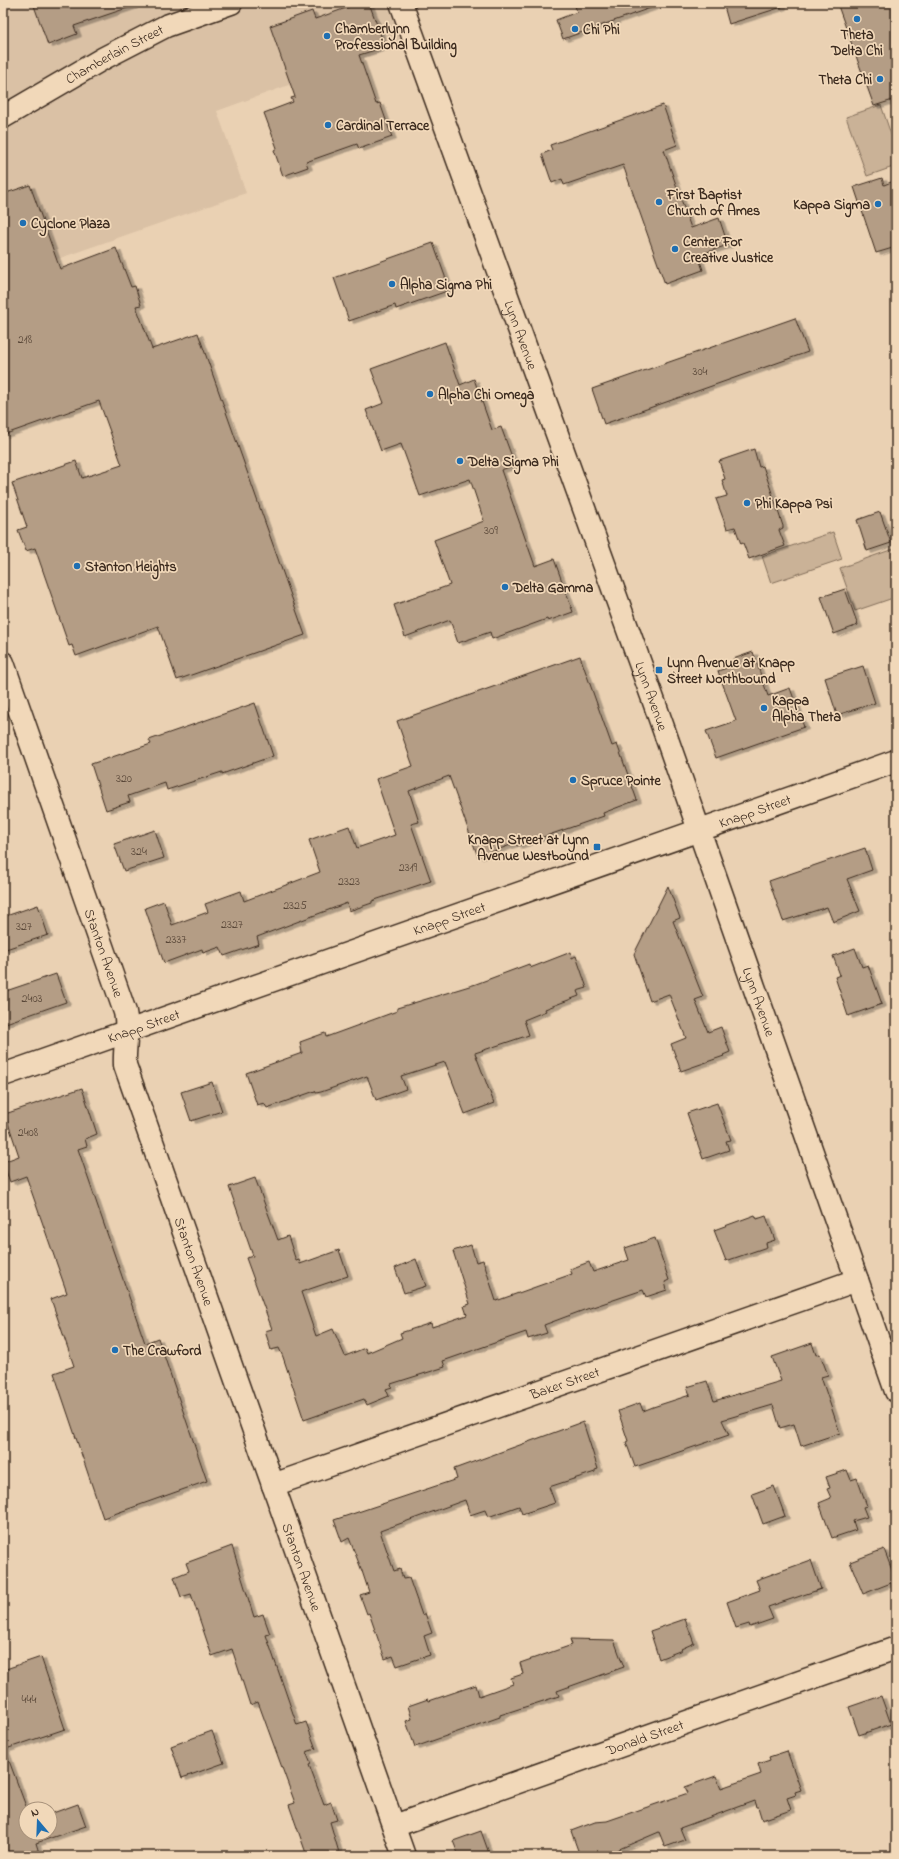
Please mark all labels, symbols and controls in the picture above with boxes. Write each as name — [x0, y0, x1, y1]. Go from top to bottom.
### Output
marker: Theta Delta Chi — [852, 14, 862, 24]
place label: Chamberlynn Professional Building — [335, 19, 458, 58]
street label: Chamberlain Street — [62, 20, 168, 90]
place label: Chi Phi — [583, 20, 620, 41]
marker: Chi Phi — [570, 24, 580, 34]
place label: Theta Delta Chi — [830, 25, 883, 62]
marker: Chamberlynn Professional Building — [322, 31, 332, 41]
place label: Theta Chi — [818, 70, 872, 91]
marker: Theta Chi — [875, 74, 885, 84]
place label: Cardinal Terrace — [336, 116, 430, 137]
marker: Cardinal Terrace — [323, 120, 333, 130]
place label: First Baptist Church of Ames — [666, 185, 760, 222]
place label: Kappa Sigma — [793, 195, 870, 218]
marker: First Baptist Church of Ames — [654, 197, 664, 207]
marker: Kappa Sigma — [873, 199, 883, 209]
place label: Cyclone Plaza — [31, 214, 110, 237]
marker: Cyclone Plaza — [18, 218, 28, 228]
place label: Center For Creative Justice — [683, 232, 774, 269]
marker: Center For Creative Justice — [670, 244, 680, 254]
place label: Alpha Sigma Phi — [400, 275, 493, 298]
marker: Alpha Sigma Phi — [387, 279, 397, 289]
street label: Lynn Avenue — [498, 298, 542, 374]
house number: 218 — [18, 331, 33, 349]
house number: 304 — [692, 363, 708, 381]
place label: Alpha Chi Omega — [438, 385, 535, 408]
marker: Alpha Chi Omega — [425, 389, 435, 399]
place label: Delta Sigma Phi — [467, 452, 559, 475]
marker: Delta Sigma Phi — [455, 456, 465, 466]
place label: Phi Kappa Psi — [755, 494, 833, 515]
marker: Phi Kappa Psi — [742, 498, 752, 508]
house number: 309 — [484, 522, 498, 540]
place label: Stanton Heights — [85, 557, 177, 580]
marker: Stanton Heights — [72, 561, 82, 571]
place label: Delta Gamma — [512, 578, 594, 599]
marker: Delta Gamma — [500, 582, 510, 592]
place label: Lynn Avenue at Knapp Street Northbound — [667, 653, 795, 690]
street label: Lynn Avenue — [628, 659, 673, 735]
marker: Lynn Avenue at Knapp Street Northbound — [654, 665, 664, 675]
place label: Kappa Alpha Theta — [772, 691, 842, 728]
marker: Kappa Alpha Theta — [759, 703, 769, 713]
house number: 320 — [116, 770, 132, 788]
place label: Spruce Pointe — [581, 771, 662, 792]
marker: Spruce Pointe — [568, 775, 578, 785]
street label: Knapp Street — [716, 790, 795, 834]
place label: Knapp Street at Lynn Avenue Westbound — [468, 830, 589, 867]
marker: Knapp Street at Lynn Avenue Westbound — [592, 842, 602, 852]
house number: 324 — [131, 843, 147, 861]
house number: 2319 — [399, 859, 418, 877]
house number: 2323 — [338, 873, 360, 891]
house number: 2325 — [283, 897, 307, 915]
street label: Knapp Street — [411, 897, 489, 942]
street label: Stanton Avenue — [78, 906, 128, 1001]
house number: 2327 — [221, 916, 243, 934]
house number: 327 — [16, 918, 32, 936]
house number: 2337 — [166, 931, 186, 949]
street label: Lynn Avenue — [736, 965, 780, 1040]
house number: 2403 — [21, 990, 43, 1008]
street label: Knapp Street — [105, 1004, 183, 1049]
house number: 2408 — [18, 1124, 39, 1142]
street label: Stanton Avenue — [168, 1215, 218, 1310]
place label: The Crawford — [123, 1341, 201, 1362]
marker: The Crawford — [110, 1345, 120, 1355]
street label: Baker Street — [526, 1362, 603, 1406]
street label: Stanton Avenue — [275, 1520, 326, 1615]
house number: 444 — [22, 1691, 36, 1709]
street label: Donald Street — [603, 1715, 687, 1762]
north arrow — [18, 1801, 58, 1841]
text: N — [29, 1804, 41, 1821]

